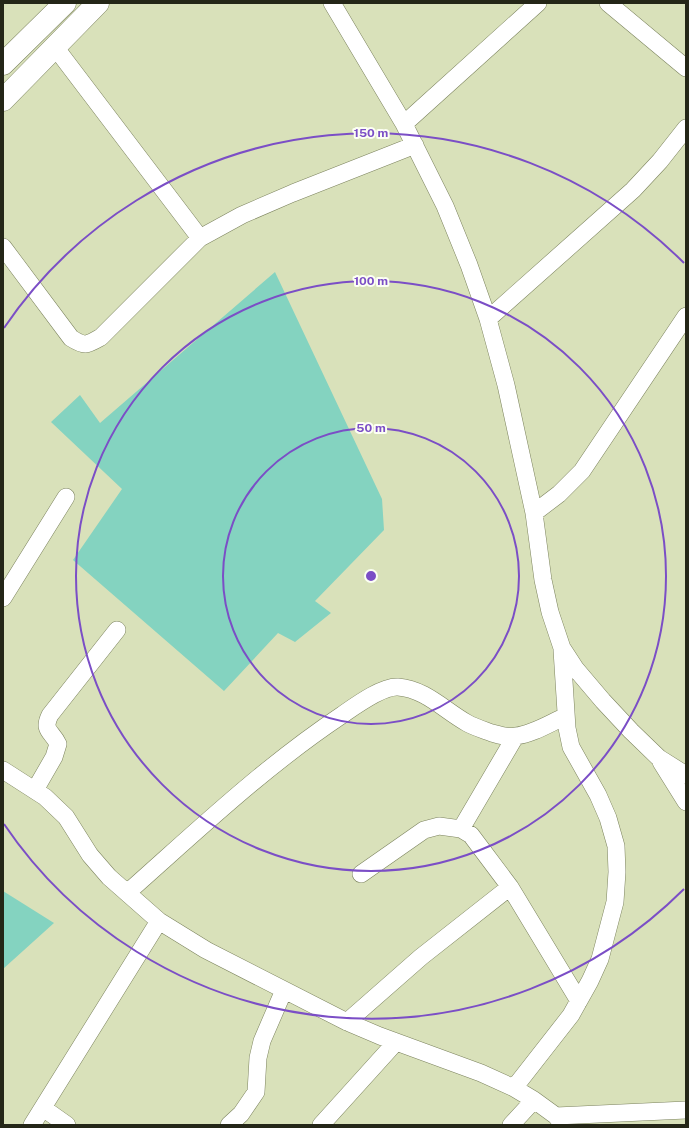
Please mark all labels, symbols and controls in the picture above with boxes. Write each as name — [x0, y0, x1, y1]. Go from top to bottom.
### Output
text: 150 m — [354, 126, 388, 140]
text: 100 m — [354, 274, 388, 288]
text: 50 m — [356, 421, 386, 435]
centre of rings — [364, 569, 378, 583]

